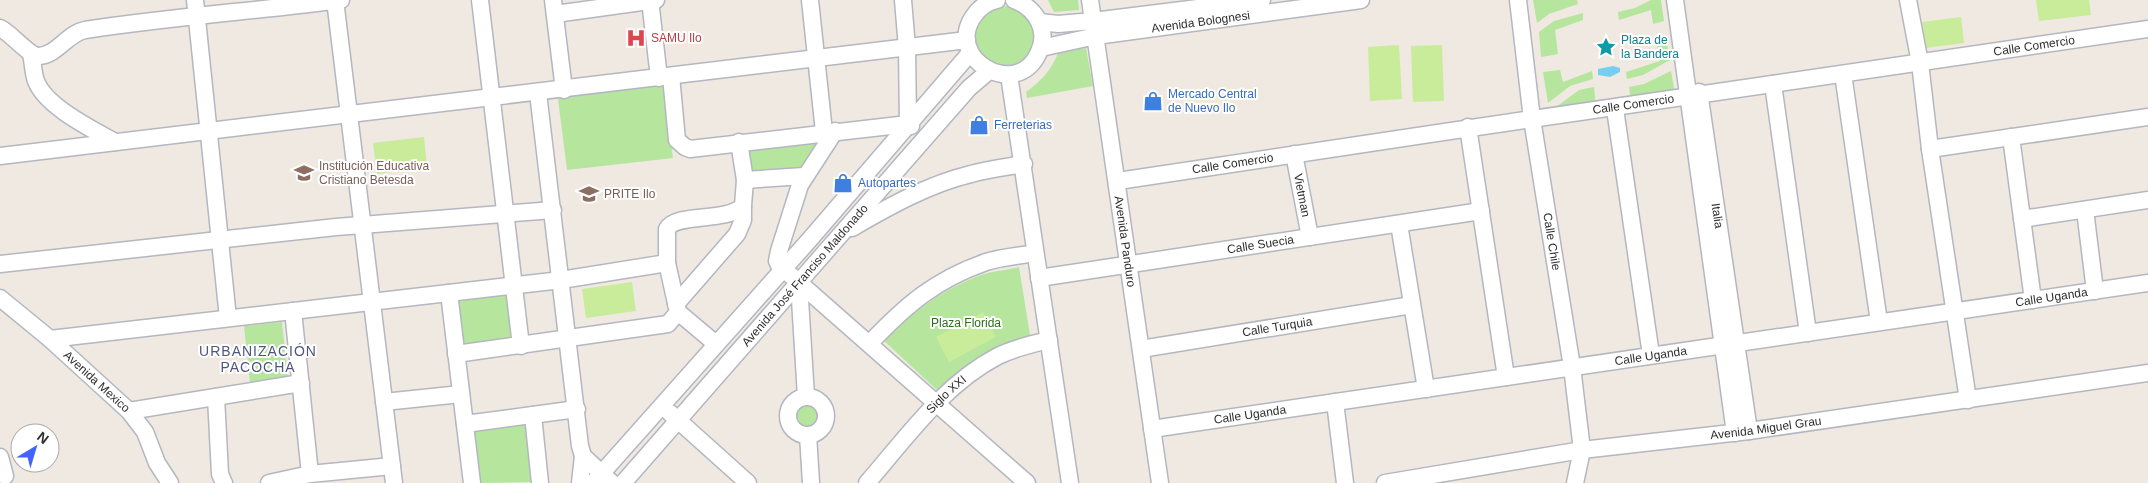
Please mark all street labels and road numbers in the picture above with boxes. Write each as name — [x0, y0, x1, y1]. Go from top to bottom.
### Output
street label: Avenida Bolognesi — [1151, 8, 1251, 35]
street label: Calle Comercio — [1992, 33, 2076, 59]
street label: Calle Comercio — [1592, 91, 1675, 117]
street label: Calle Comercio — [1191, 150, 1275, 177]
street label: Vietman — [1291, 172, 1313, 218]
street label: Avenida Panduro — [1111, 195, 1139, 288]
street label: Avenida José Franciso Maldonado — [739, 201, 871, 349]
street label: Italia — [1708, 202, 1726, 230]
street label: Calle Chile — [1540, 212, 1563, 272]
street label: Calle Suecia — [1226, 232, 1295, 256]
street label: Calle Uganda — [2014, 285, 2089, 309]
street label: Calle Turquia — [1241, 314, 1314, 339]
street label: Calle Uganda — [1614, 344, 1688, 368]
street label: Avenida Mexico — [61, 348, 133, 416]
street label: Siglo XXI — [923, 372, 969, 416]
street label: Calle Uganda — [1213, 402, 1287, 427]
street label: Avenida Miguel Grau — [1710, 414, 1822, 442]

